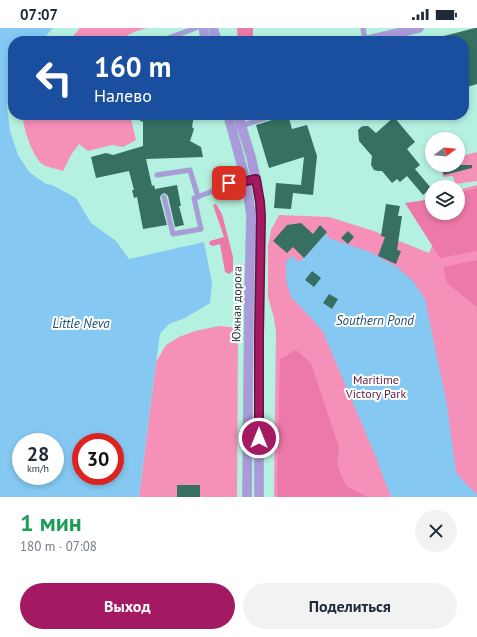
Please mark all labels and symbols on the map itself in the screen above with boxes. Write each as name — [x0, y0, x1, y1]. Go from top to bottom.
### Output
north arrow — [425, 132, 465, 172]
pin — [212, 166, 246, 200]
street label: Южная дорога — [228, 266, 245, 342]
water label: Southern Pond — [336, 312, 414, 329]
water label: Little Neva — [52, 315, 110, 332]
park label: Maritime Victory Park — [345, 372, 406, 401]
position arrow — [238, 417, 280, 459]
speed limit sign: 30 — [72, 433, 124, 485]

